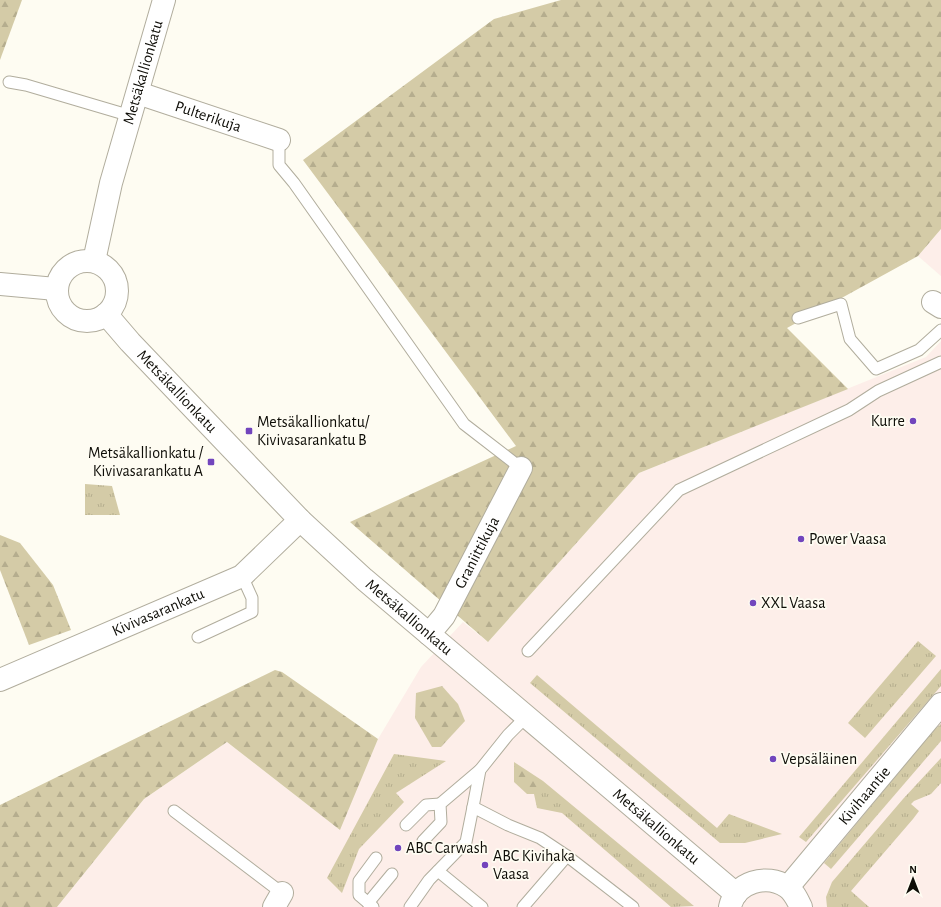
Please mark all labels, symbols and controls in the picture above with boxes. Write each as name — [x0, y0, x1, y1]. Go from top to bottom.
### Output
street label: Metsäkallionkatu — [120, 18, 166, 126]
street label: Pulterikuja — [173, 98, 243, 135]
street label: Metsäkallionkatu — [134, 347, 220, 436]
place label: Kurre — [871, 413, 905, 429]
place label: Metsäkallionkatu/ Kivivasarankatu B — [257, 414, 370, 448]
marker: Kurre — [908, 416, 918, 426]
marker: Metsäkallionkatu/ Kivivasarankatu B — [244, 426, 254, 436]
place label: Metsäkallionkatu / Kivivasarankatu A — [88, 445, 203, 479]
marker: Metsäkallionkatu / Kivivasarankatu A — [206, 457, 216, 467]
street label: Graniittikuja — [452, 514, 502, 591]
place label: Power Vaasa — [809, 531, 886, 547]
marker: Power Vaasa — [796, 534, 806, 544]
street label: Metsäkallionkatu — [363, 576, 455, 658]
street label: Kivivasarankatu — [110, 585, 206, 639]
place label: XXL Vaasa — [761, 595, 826, 611]
marker: XXL Vaasa — [748, 598, 758, 608]
place label: Vepsäläinen — [781, 751, 857, 767]
marker: Vepsäläinen — [768, 754, 778, 764]
street label: Kivihaantie — [835, 763, 893, 828]
street label: Metsäkallionkatu — [610, 785, 703, 867]
place label: ABC Carwash — [406, 840, 488, 856]
marker: ABC Carwash — [393, 843, 403, 853]
place label: ABC Kivihaka Vaasa — [493, 848, 575, 882]
north arrow — [893, 859, 933, 899]
marker: ABC Kivihaka Vaasa — [480, 860, 490, 870]
text: N — [909, 864, 917, 875]

